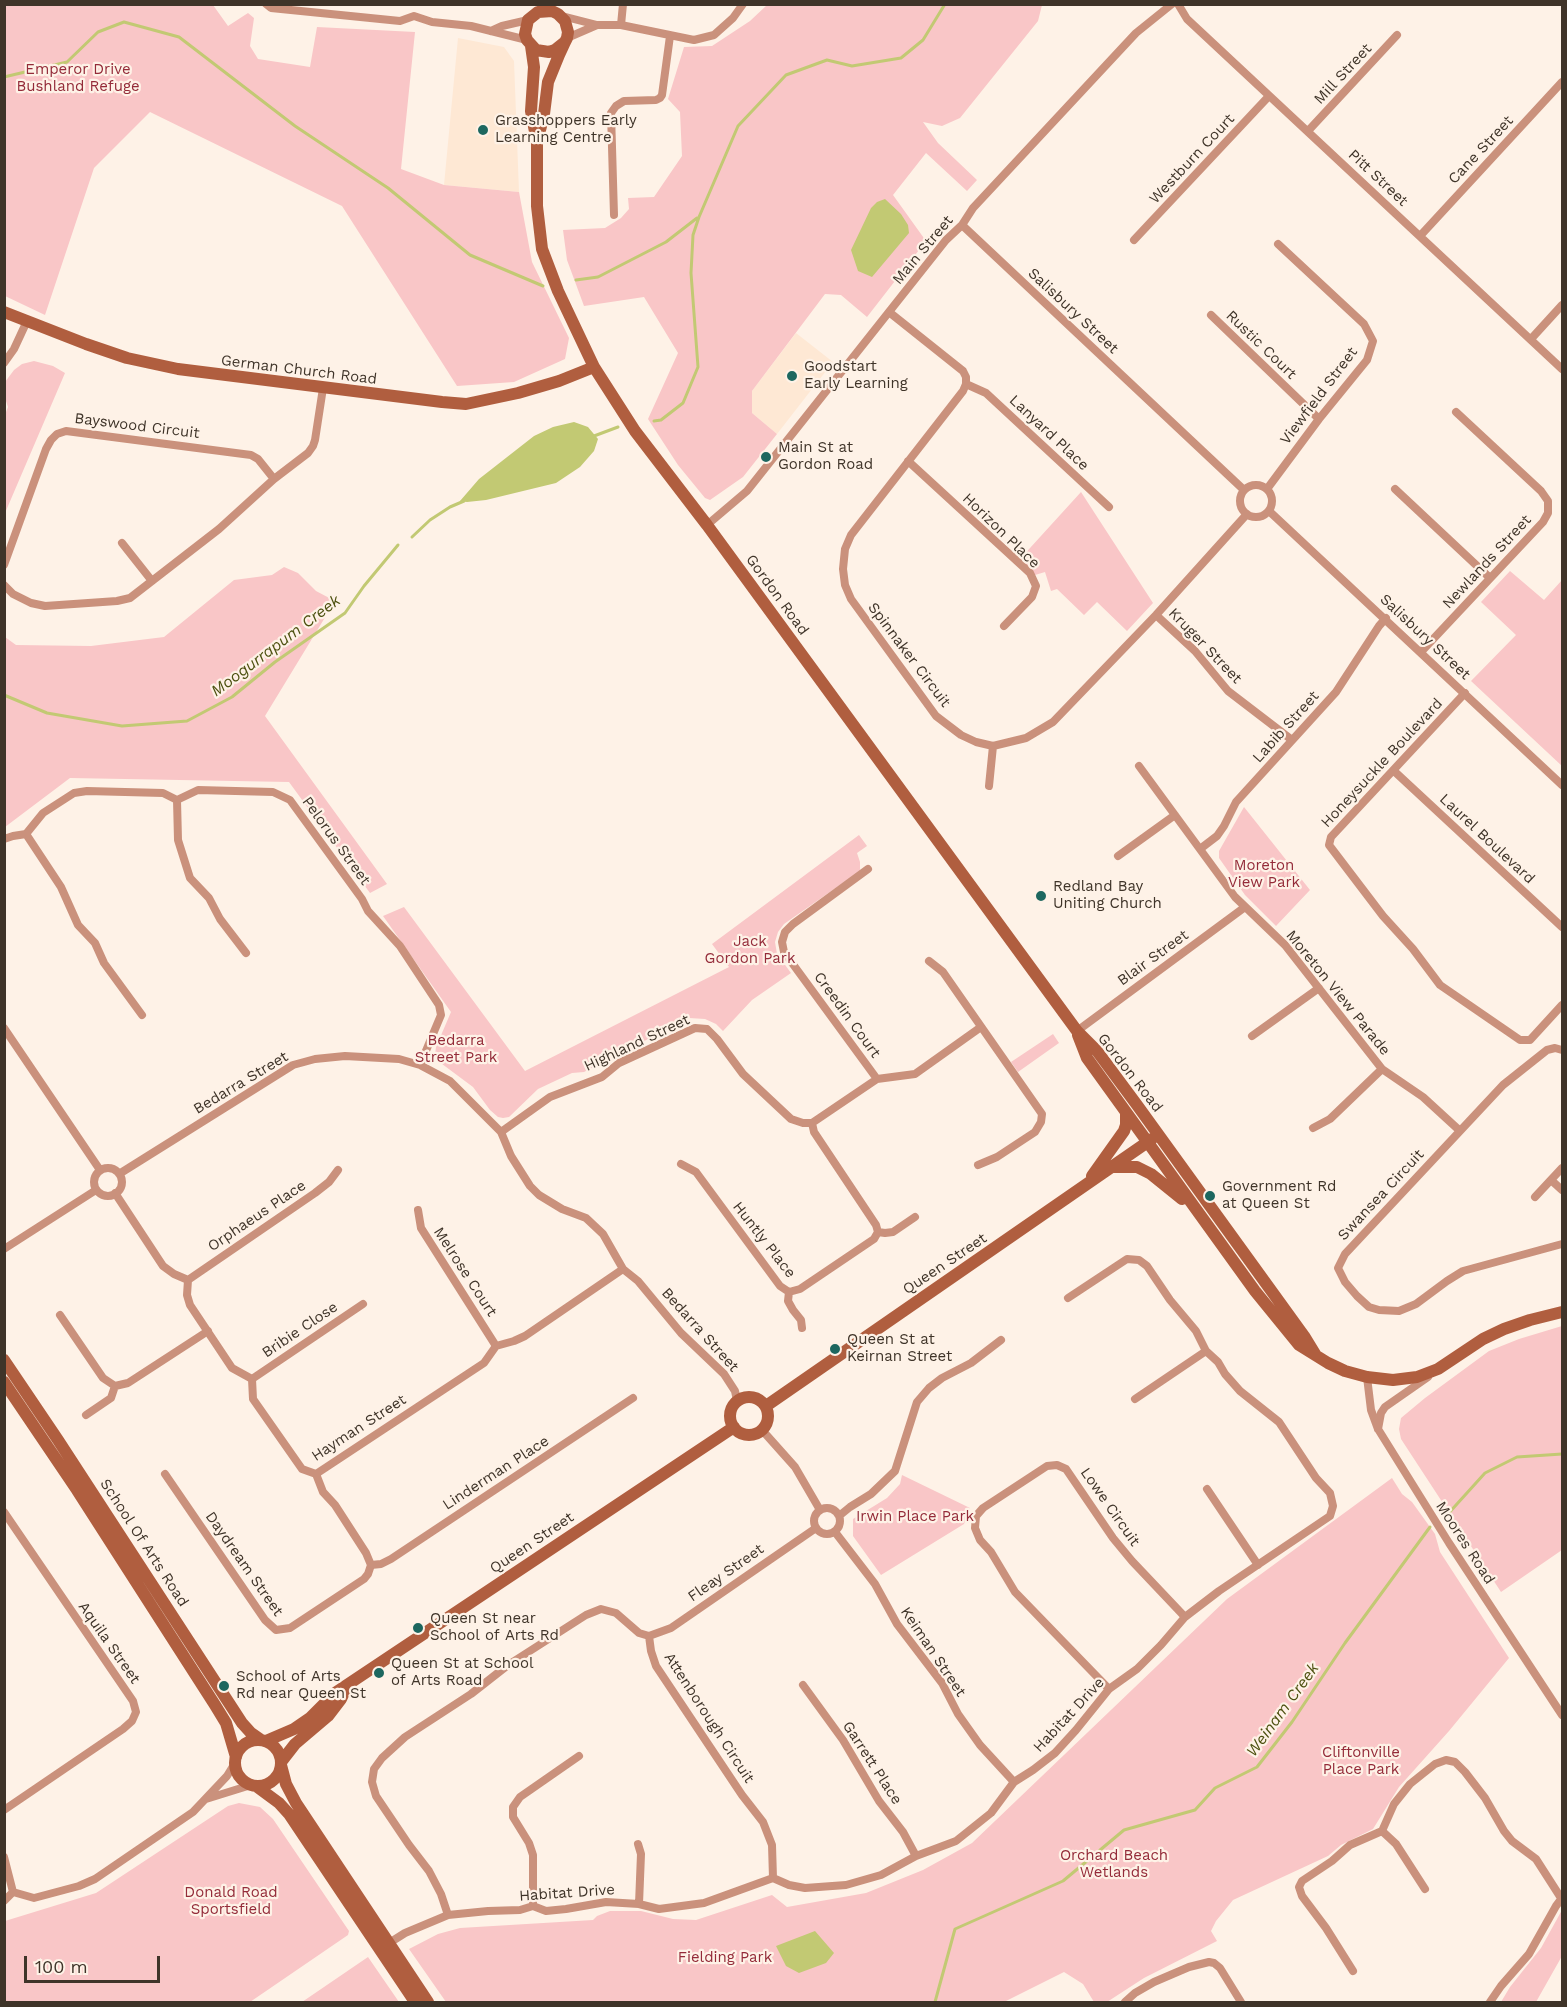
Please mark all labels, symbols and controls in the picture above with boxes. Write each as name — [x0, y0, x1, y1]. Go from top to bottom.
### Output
street label: Mill Street — [1310, 40, 1376, 108]
park label: Emperor Drive Bushland Refuge — [16, 61, 140, 96]
street label: Westburn Court — [1146, 110, 1238, 208]
place label: Grasshoppers Early Learning Centre — [495, 112, 637, 147]
street label: Cane Street — [1445, 112, 1517, 188]
marker: Grasshoppers Early Learning Centre — [476, 123, 490, 137]
street label: Pitt Street — [1344, 146, 1412, 210]
street label: Main Street — [889, 212, 957, 288]
street label: Salisbury Street — [1024, 264, 1122, 358]
street label: Rustic Court — [1222, 307, 1300, 383]
street label: Viewfield Street — [1276, 344, 1362, 448]
street label: German Church Road — [220, 352, 378, 388]
place label: Goodstart Early Learning — [804, 358, 908, 393]
marker: Goodstart Early Learning — [785, 369, 799, 383]
street label: Lanyard Place — [1005, 392, 1093, 474]
street label: Bayswood Circuit — [73, 409, 201, 443]
place label: Main St at Gordon Road — [778, 439, 873, 474]
marker: Main St at Gordon Road — [759, 450, 773, 464]
street label: Horizon Place — [959, 490, 1043, 572]
street label: Newlands Street — [1439, 511, 1535, 613]
street label: Gordon Road — [742, 551, 812, 639]
street label: Salisbury Street — [1376, 590, 1474, 684]
water label: Moogurrapum Creek — [208, 591, 344, 701]
street label: Spinnaker Circuit — [864, 599, 954, 711]
street label: Kruger Street — [1164, 604, 1246, 688]
street label: Labib Street — [1249, 687, 1323, 767]
street label: Honeysuckle Boulevard — [1317, 695, 1447, 831]
street label: Laurel Boulevard — [1436, 790, 1538, 888]
street label: Pelorus Street — [298, 793, 374, 889]
park label: Moreton View Park — [1228, 857, 1300, 892]
place label: Redland Bay Uniting Church — [1053, 878, 1162, 913]
marker: Redland Bay Uniting Church — [1034, 889, 1048, 903]
street label: Blair Street — [1114, 926, 1192, 990]
street label: Moreton View Parade — [1282, 927, 1394, 1059]
park label: Jack Gordon Park — [705, 933, 795, 968]
street label: Creedin Court — [810, 969, 884, 1061]
street label: Highland Street — [581, 1011, 693, 1075]
street label: Gordon Road — [1094, 1030, 1166, 1116]
park label: Bedarra Street Park — [415, 1032, 497, 1067]
street label: Bedarra Street — [190, 1048, 292, 1118]
street label: Swansea Circuit — [1334, 1146, 1428, 1244]
street label: Orphaeus Place — [204, 1176, 310, 1256]
place label: Government Rd at Queen St — [1222, 1178, 1336, 1213]
marker: Government Rd at Queen St — [1203, 1189, 1217, 1203]
street label: Huntly Place — [729, 1198, 799, 1282]
street label: Melrose Court — [429, 1224, 501, 1320]
street label: Queen Street — [900, 1229, 990, 1299]
street label: Bedarra Street — [657, 1284, 743, 1376]
street label: Bribie Close — [259, 1298, 341, 1362]
place label: Queen St at Keirnan Street — [847, 1331, 952, 1366]
marker: Queen St at Keirnan Street — [828, 1342, 842, 1356]
street label: Hayman Street — [308, 1391, 410, 1465]
street label: Linderman Place — [440, 1432, 552, 1514]
street label: Lowe Circuit — [1076, 1464, 1144, 1550]
street label: School Of Arts Road — [96, 1476, 192, 1610]
street label: Moores Road — [1432, 1498, 1498, 1588]
street label: Daydream Street — [201, 1508, 287, 1620]
street label: Queen Street — [487, 1508, 577, 1578]
park label: Irwin Place Park — [856, 1508, 974, 1526]
street label: Fleay Street — [685, 1540, 767, 1606]
street label: Aquila Street — [74, 1599, 144, 1687]
street label: Keiman Street — [896, 1604, 970, 1700]
place label: Queen St near School of Arts Rd — [430, 1610, 559, 1645]
marker: Queen St near School of Arts Rd — [411, 1621, 425, 1635]
street label: Attenborough Circuit — [660, 1649, 758, 1787]
place label: Queen St at School of Arts Road — [391, 1655, 534, 1690]
water label: Weinam Creek — [1243, 1659, 1323, 1761]
marker: Queen St at School of Arts Road — [372, 1666, 386, 1680]
place label: School of Arts Rd near Queen St — [236, 1668, 366, 1703]
street label: Habitat Drive — [1030, 1674, 1108, 1756]
marker: School of Arts Rd near Queen St — [217, 1679, 231, 1693]
street label: Garrett Place — [838, 1718, 906, 1808]
park label: Cliftonville Place Park — [1322, 1744, 1400, 1779]
park label: Orchard Beach Wetlands — [1060, 1847, 1168, 1882]
street label: Habitat Drive — [518, 1881, 616, 1905]
park label: Donald Road Sportsfield — [184, 1884, 278, 1919]
scale bar — [27, 1944, 164, 1982]
park label: Fielding Park — [678, 1949, 772, 1967]
text: 100 m — [35, 1956, 88, 1977]

